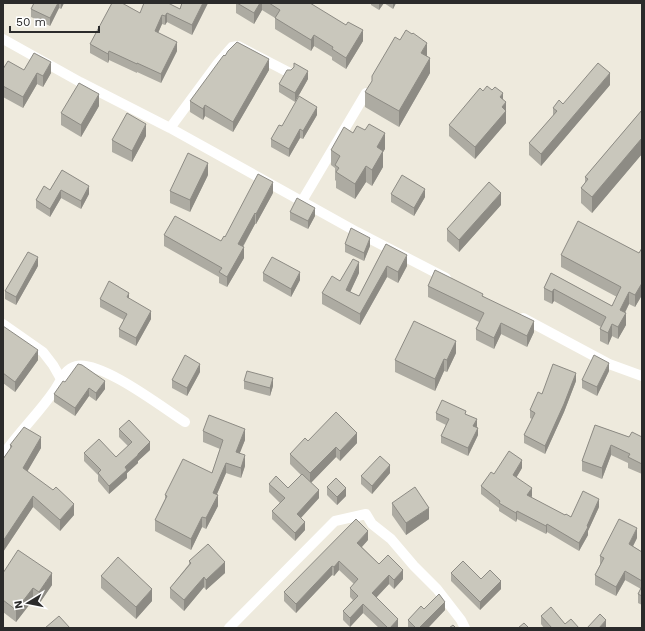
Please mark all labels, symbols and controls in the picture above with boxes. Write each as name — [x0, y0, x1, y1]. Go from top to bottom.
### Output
scale bar — [10, 8, 99, 34]
text: 50 m — [16, 15, 46, 29]
north arrow — [8, 583, 48, 623]
text: N — [12, 600, 26, 610]

